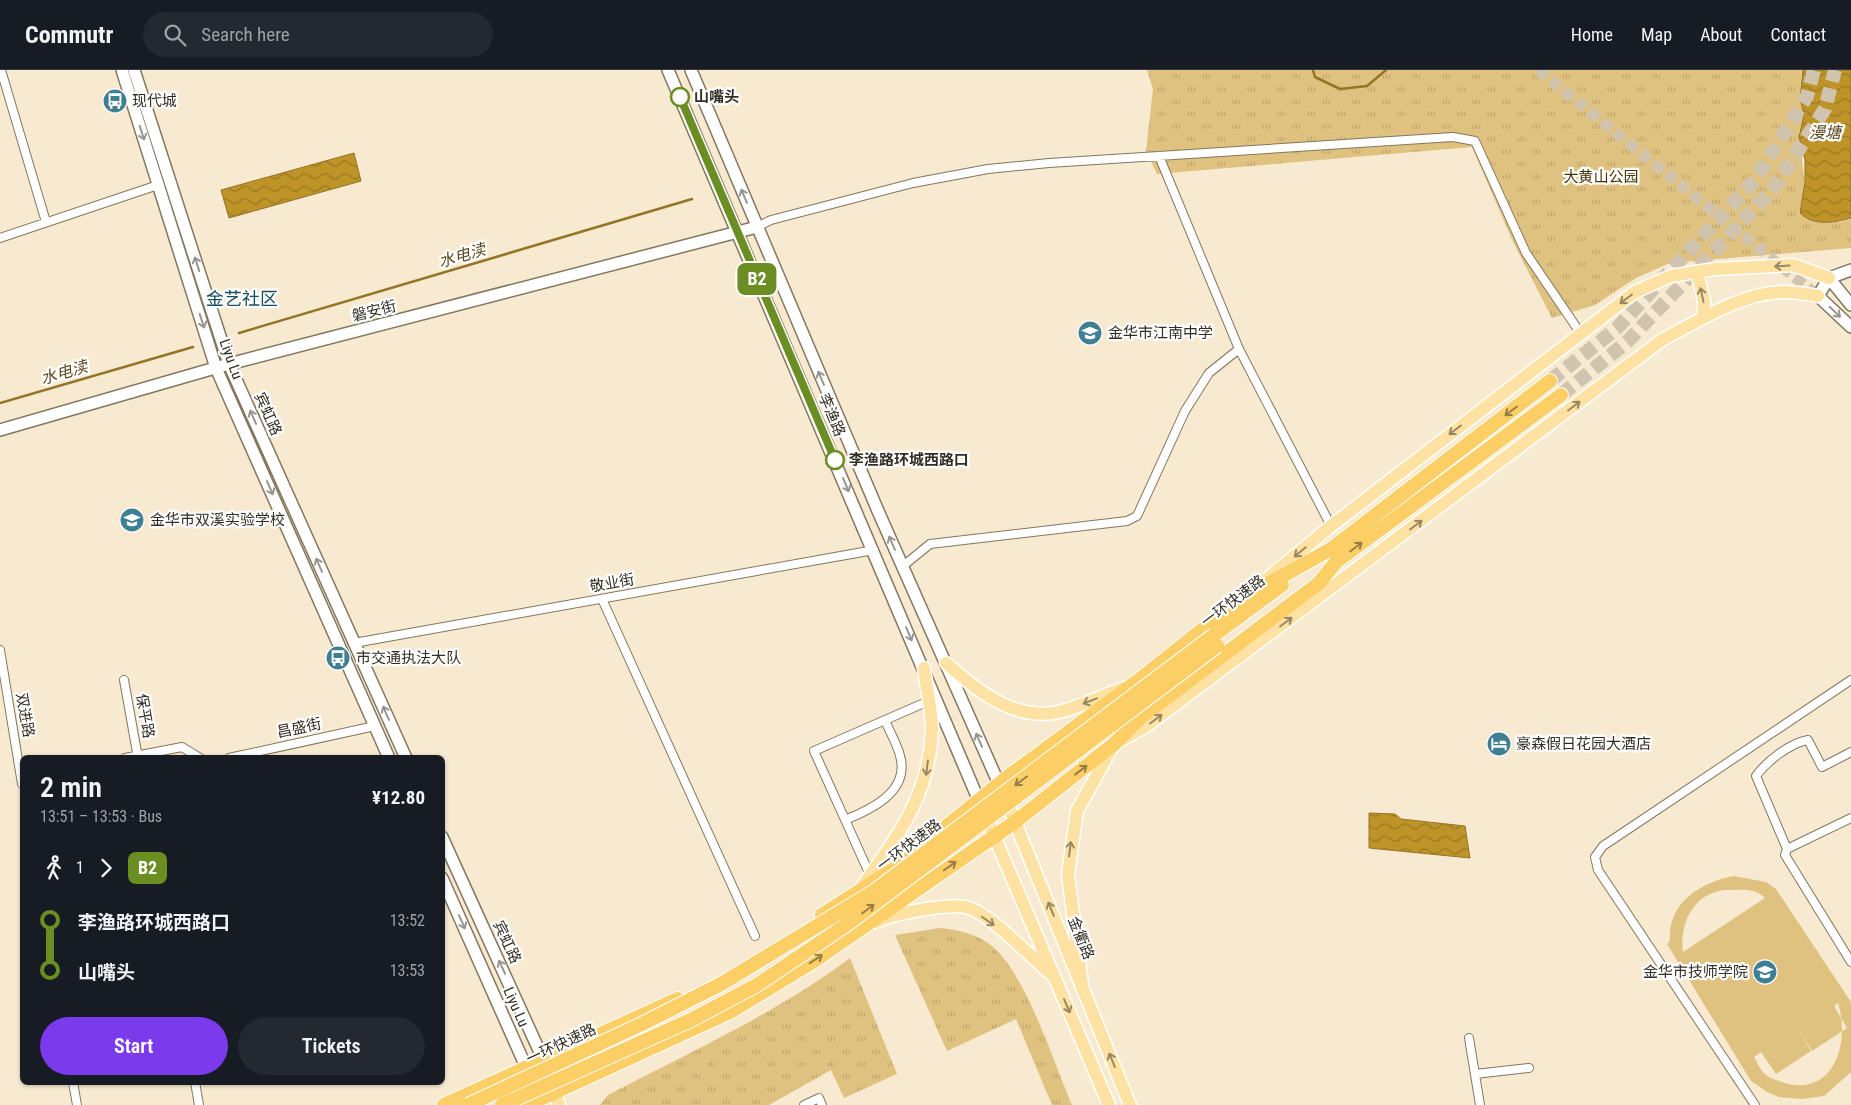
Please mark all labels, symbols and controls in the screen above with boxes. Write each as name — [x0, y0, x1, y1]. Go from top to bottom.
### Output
search box — [143, 12, 493, 57]
text: Commutr — [25, 21, 113, 49]
icon: search — [161, 21, 189, 49]
text: Search here — [201, 23, 290, 46]
text: Home — [1571, 24, 1613, 45]
text: Map — [1641, 24, 1672, 45]
text: About — [1700, 24, 1742, 45]
text: Contact — [1770, 24, 1826, 45]
marker: 山嘴头 — [670, 87, 690, 107]
bus stop icon: 现代城 — [102, 88, 128, 114]
place label: 山嘴头 — [694, 88, 739, 106]
place label: 现代城 — [132, 92, 177, 110]
water label: 漫塘 — [1809, 123, 1844, 142]
one-way arrow — [138, 125, 147, 140]
park label: 大黄山公园 — [1563, 168, 1639, 186]
one-way arrow — [739, 189, 748, 204]
water label: 水电渎 — [436, 239, 490, 271]
one-way arrow — [191, 257, 201, 273]
one-way arrow — [1774, 261, 1790, 270]
line badge: B2 — [734, 263, 780, 295]
text: B2 — [747, 268, 767, 289]
one-way arrow — [1697, 287, 1707, 303]
district label: 金艺社区 — [206, 288, 278, 309]
one-way arrow — [1620, 294, 1633, 305]
street label: 磐安街 — [350, 297, 398, 325]
one-way arrow — [1828, 305, 1840, 317]
one-way arrow — [197, 313, 207, 329]
school or university icon: 金华市江南中学 — [1077, 320, 1103, 346]
place label: 金华市江南中学 — [1108, 324, 1213, 342]
street label: Liyu Lu — [215, 336, 247, 382]
water label: 水电渎 — [38, 356, 92, 388]
one-way arrow — [816, 371, 826, 386]
street label: 宾虹路 — [251, 390, 285, 438]
street label: 李渔路 — [815, 391, 849, 439]
one-way arrow — [1567, 401, 1581, 411]
one-way arrow — [1505, 405, 1518, 416]
one-way arrow — [247, 410, 257, 425]
one-way arrow — [1448, 425, 1462, 435]
marker: 李渔路环城西路口 — [825, 450, 845, 470]
place label: 李渔路环城西路口 — [849, 451, 969, 469]
one-way arrow — [842, 477, 851, 492]
one-way arrow — [265, 480, 275, 495]
school or university icon: 金华市双溪实验学校 — [119, 507, 145, 533]
place label: 金华市双溪实验学校 — [150, 511, 285, 529]
one-way arrow — [1409, 520, 1423, 530]
one-way arrow — [887, 536, 897, 551]
one-way arrow — [1349, 542, 1362, 553]
one-way arrow — [1294, 546, 1307, 557]
one-way arrow — [314, 558, 324, 573]
street label: 敬业街 — [588, 570, 636, 596]
street label: 一环快速路 — [1198, 571, 1268, 631]
one-way arrow — [1279, 617, 1292, 628]
one-way arrow — [905, 626, 915, 641]
bus stop icon: 市交通执法大队 — [325, 645, 351, 671]
place label: 市交通执法大队 — [356, 649, 461, 667]
street label: 双进路 — [12, 691, 38, 739]
street label: 保平路 — [132, 692, 158, 740]
one-way arrow — [1083, 697, 1098, 706]
one-way arrow — [381, 706, 391, 721]
one-way arrow — [1149, 714, 1163, 724]
street label: 昌盛街 — [275, 715, 323, 741]
hotel icon: 豪森假日花园大酒店 — [1486, 731, 1512, 757]
one-way arrow — [974, 733, 984, 748]
place label: 豪森假日花园大酒店 — [1516, 735, 1651, 753]
one-way arrow — [922, 760, 932, 776]
one-way arrow — [1074, 765, 1088, 775]
text: 2 min — [40, 771, 102, 804]
one-way arrow — [1015, 775, 1028, 786]
text: ¥12.80 — [372, 786, 425, 809]
text: 13:51 – 13:53 · Bus — [40, 807, 162, 826]
street label: 一环快速路 — [874, 815, 944, 875]
one-way arrow — [1065, 841, 1075, 857]
icon: walk — [40, 854, 68, 882]
icon: forward — [92, 854, 120, 882]
text: B2 — [138, 857, 157, 878]
text: 1 — [76, 858, 84, 877]
one-way arrow — [943, 861, 957, 871]
one-way arrow — [1046, 902, 1055, 917]
one-way arrow — [861, 904, 875, 914]
text: 李渔路环城西路口 — [78, 911, 230, 934]
text: 13:52 — [390, 911, 425, 930]
one-way arrow — [458, 914, 468, 929]
street label: 金衢路 — [1064, 914, 1098, 962]
one-way arrow — [981, 916, 995, 926]
street label: 宾虹路 — [489, 918, 525, 966]
one-way arrow — [809, 954, 823, 964]
school or university icon: 金华市技师学院 — [1752, 959, 1778, 985]
one-way arrow — [496, 960, 506, 975]
text: 山嘴头 — [78, 961, 135, 984]
text: 13:53 — [390, 961, 425, 980]
place label: 金华市技师学院 — [1643, 963, 1748, 981]
street label: Liyu Lu — [499, 984, 533, 1030]
one-way arrow — [1063, 998, 1072, 1013]
button: Start — [40, 1017, 228, 1075]
button: Tickets — [238, 1017, 425, 1075]
street label: 一环快速路 — [523, 1020, 599, 1068]
one-way arrow — [1107, 1053, 1116, 1068]

